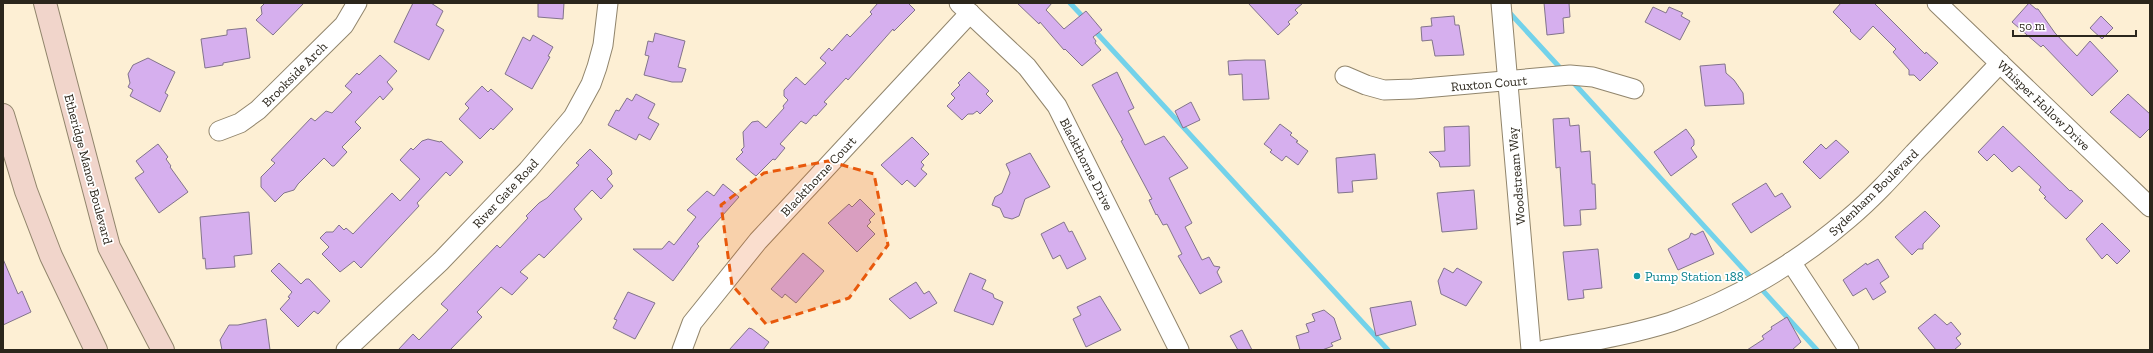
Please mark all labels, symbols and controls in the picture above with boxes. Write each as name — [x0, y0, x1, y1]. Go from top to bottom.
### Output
scale bar — [2013, 12, 2136, 38]
text: 50 m — [2019, 19, 2046, 33]
street label: Brookside Arch — [259, 38, 330, 110]
street label: Whisper Hollow Drive — [1994, 57, 2093, 154]
street label: Ruxton Court — [1450, 73, 1528, 94]
street label: Etheridge Manor Boulevard — [61, 92, 116, 246]
street label: Blackthorne Drive — [1057, 116, 1116, 213]
street label: Woodstream Way — [1505, 126, 1528, 226]
street label: Blackthorne Court — [778, 133, 859, 219]
street label: Sydenham Boulevard — [1826, 146, 1921, 239]
street label: River Gate Road — [469, 156, 541, 231]
place label: Pump Station 188 — [1645, 269, 1744, 284]
marker: Pump Station 188 — [1632, 271, 1642, 281]

